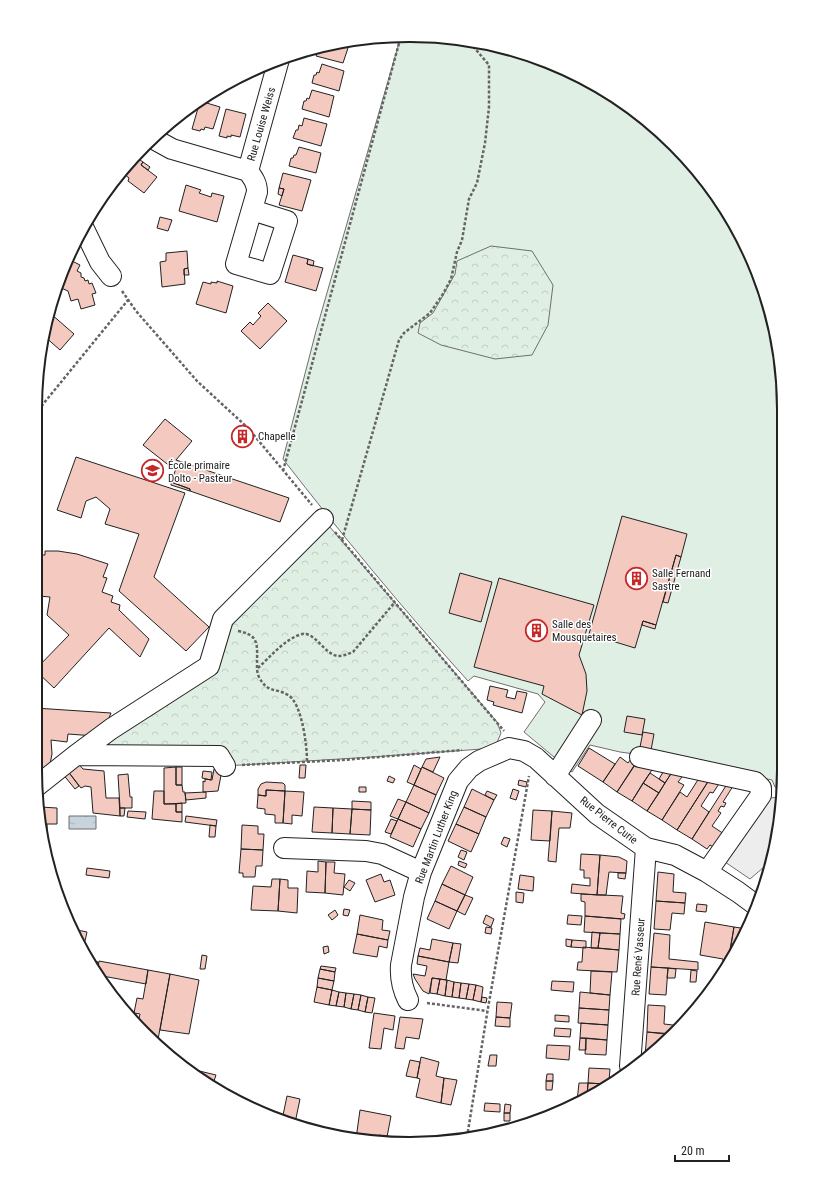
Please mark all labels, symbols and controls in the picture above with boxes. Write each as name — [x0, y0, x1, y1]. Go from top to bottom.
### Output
street label: Rue Louise Weiss — [245, 86, 278, 162]
building icon: Chapelle — [229, 423, 255, 449]
place label: Chapelle — [258, 430, 296, 443]
school or university icon: École primaire Dolto - Pasteur — [140, 458, 166, 484]
place label: École primaire Dolto - Pasteur — [168, 459, 233, 485]
building icon: Salle Fernand Sastre — [624, 566, 650, 592]
place label: Salle Fernand Sastre — [652, 567, 711, 593]
building icon: Salle des Mousquetaires — [523, 617, 549, 643]
place label: Salle des Mousquetaires — [552, 618, 617, 644]
street label: Rue Martin Luther King — [413, 789, 460, 886]
street label: Rue Pierre Curie — [577, 794, 640, 847]
street label: Rue René Vasseur — [629, 917, 648, 996]
scale bar — [675, 1137, 729, 1163]
text: 20 m — [681, 1144, 705, 1158]

